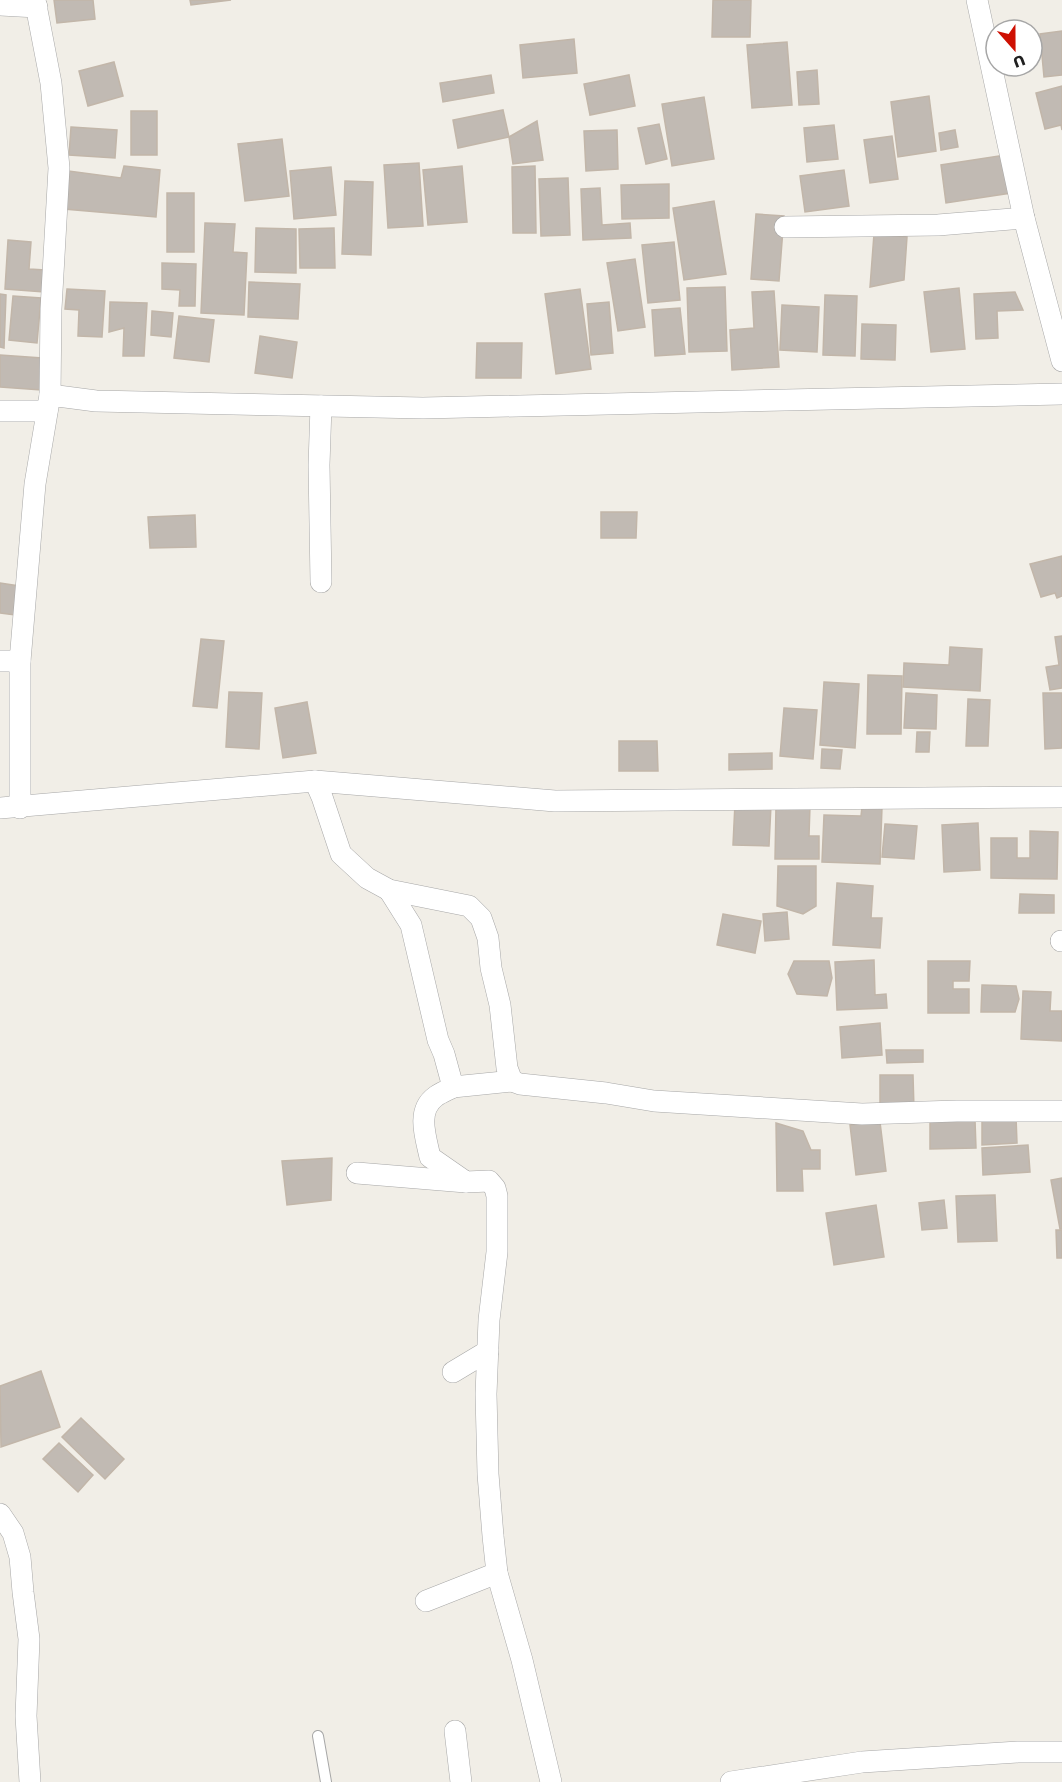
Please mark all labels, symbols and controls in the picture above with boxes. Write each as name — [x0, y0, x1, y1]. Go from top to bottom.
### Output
north arrow — [984, 18, 1044, 78]
text: U — [1010, 51, 1028, 72]

